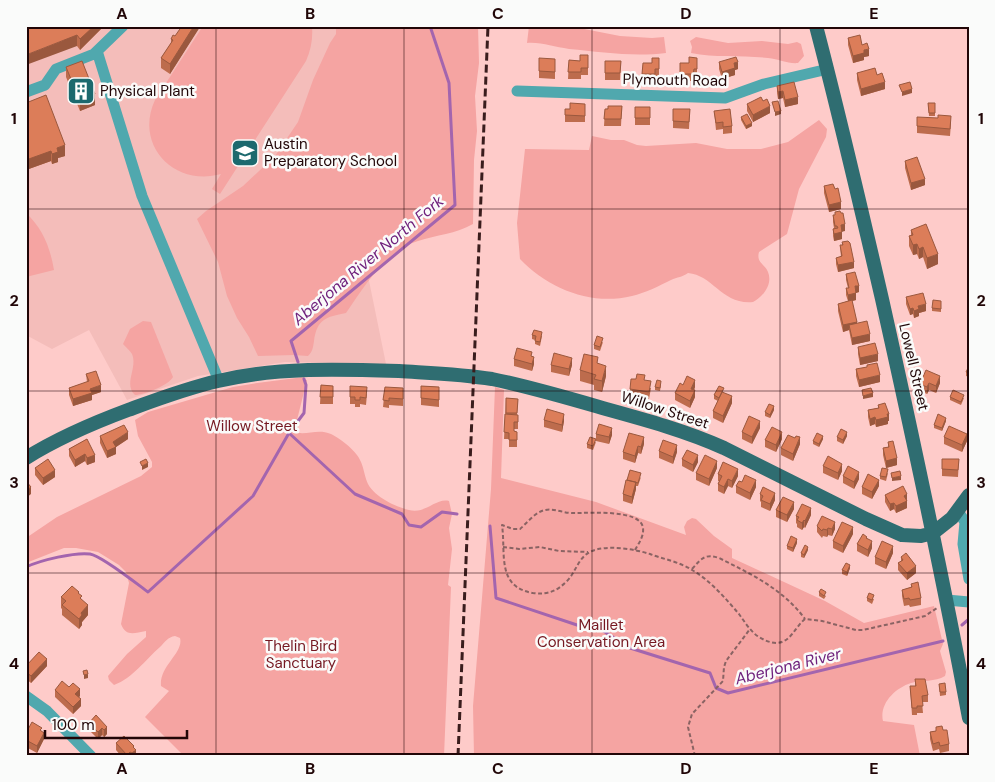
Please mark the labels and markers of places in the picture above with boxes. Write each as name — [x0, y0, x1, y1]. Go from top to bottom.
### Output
building icon: Physical Plant — [66, 76, 96, 106]
place label: Physical Plant — [100, 81, 195, 101]
place label: Austin Preparatory School — [264, 134, 397, 171]
school or university icon: Austin Preparatory School — [230, 138, 260, 168]

